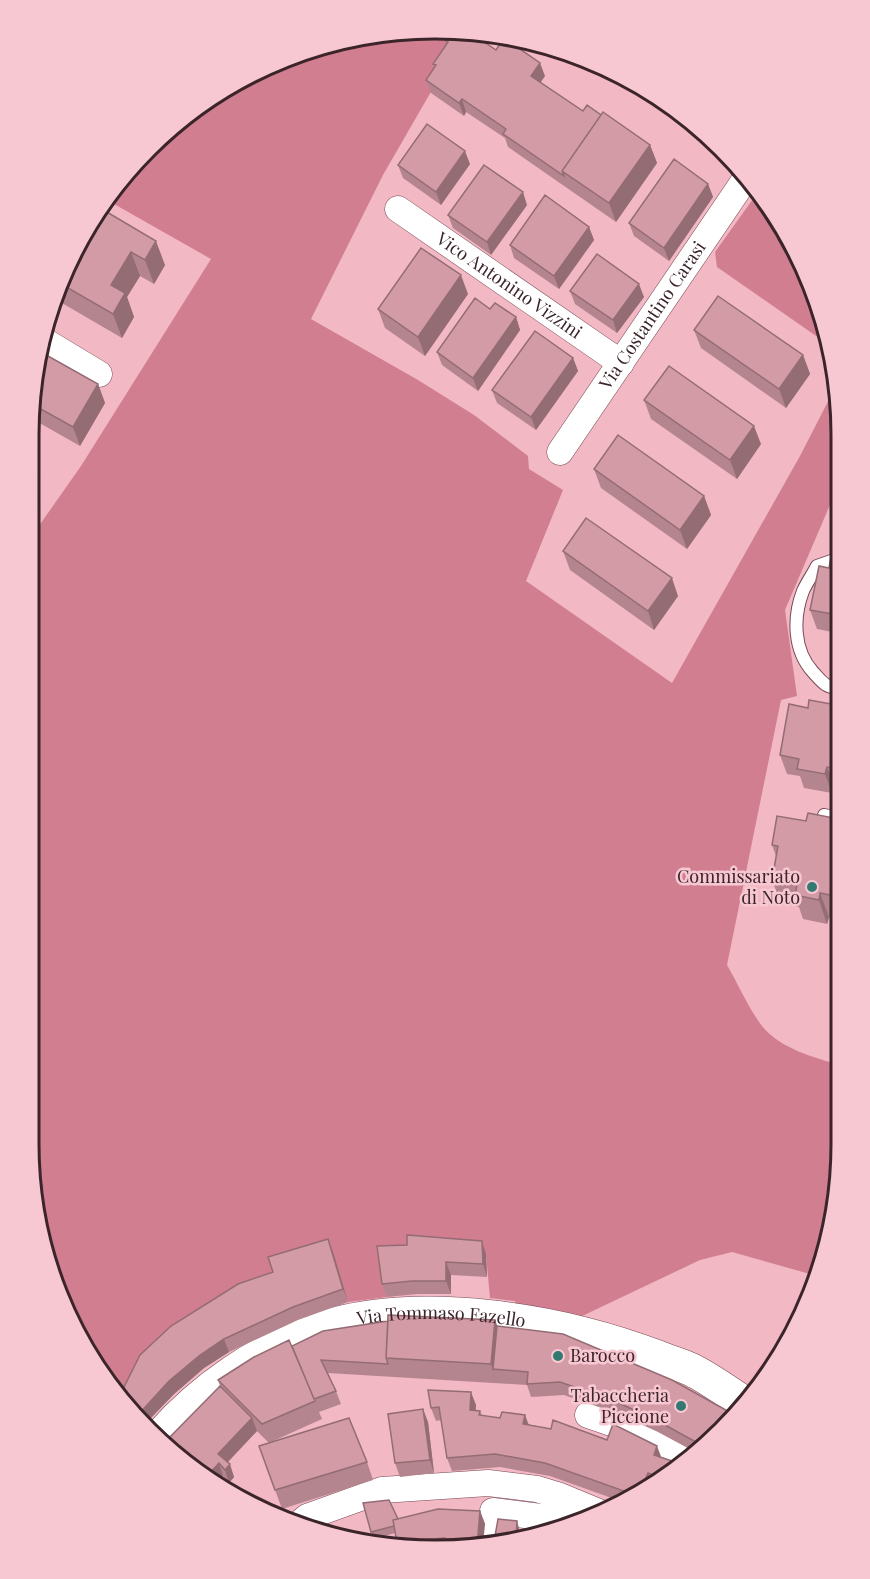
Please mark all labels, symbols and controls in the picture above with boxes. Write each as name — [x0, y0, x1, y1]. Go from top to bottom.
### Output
street label: Vico Antonino Vizzini — [431, 226, 587, 344]
street label: Via Costantino Carasi — [592, 236, 711, 395]
place label: Commissariato di Noto — [677, 864, 800, 909]
marker: Commissariato di Noto — [805, 880, 819, 894]
street label: Via Tommaso Fazello — [354, 1300, 528, 1332]
place label: Barocco — [570, 1343, 635, 1367]
marker: Barocco — [551, 1349, 565, 1363]
place label: Tabaccheria Piccione — [571, 1383, 669, 1428]
marker: Tabaccheria Piccione — [674, 1399, 688, 1413]

